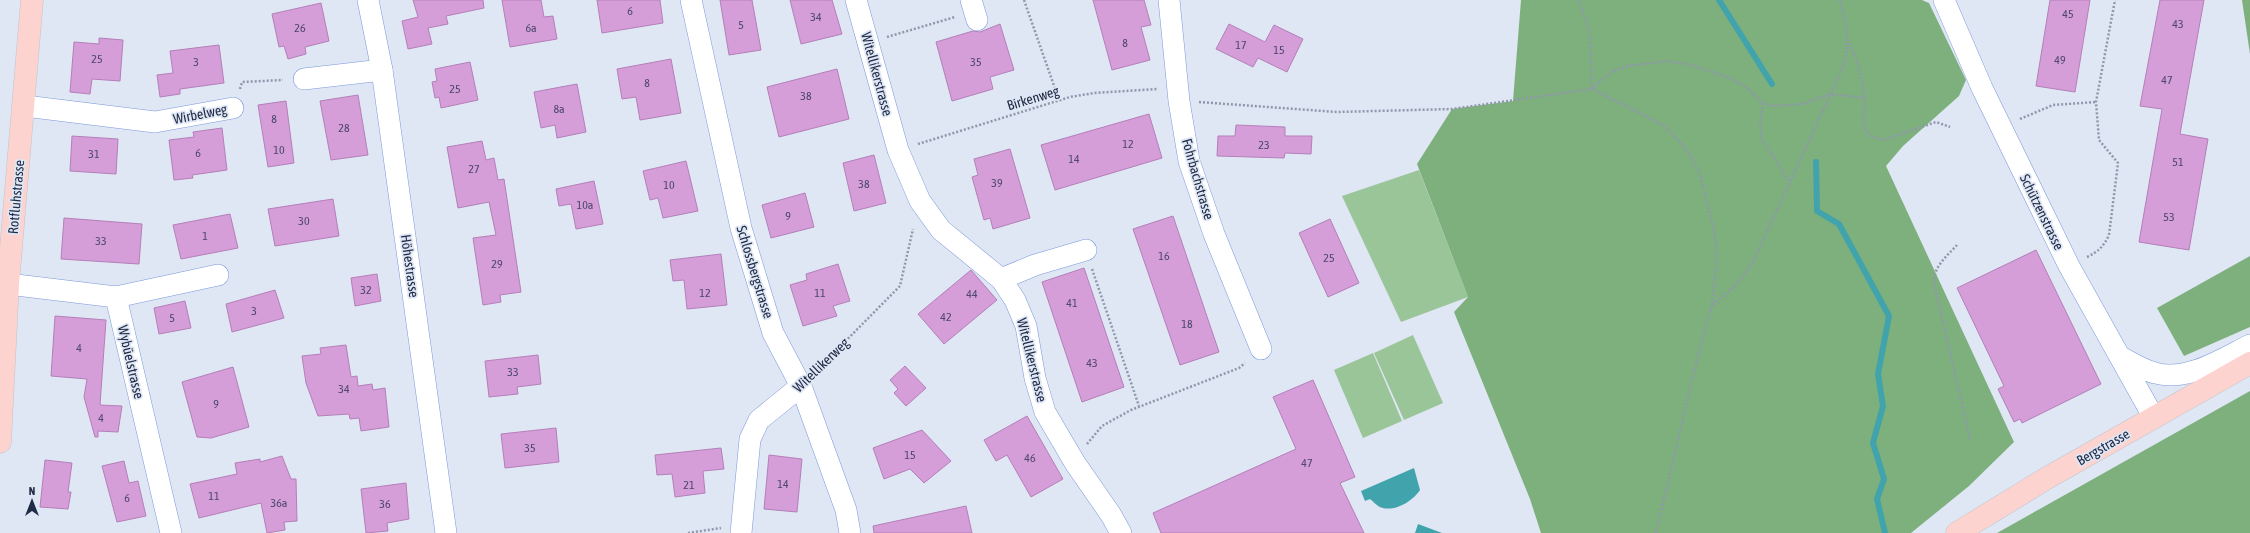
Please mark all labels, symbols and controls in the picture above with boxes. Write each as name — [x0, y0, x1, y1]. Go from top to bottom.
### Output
house number: 6 — [627, 4, 633, 18]
house number: 45 — [2062, 7, 2074, 21]
house number: 34 — [810, 10, 822, 24]
house number: 43 — [2172, 17, 2184, 31]
house number: 5 — [738, 18, 744, 32]
house number: 26 — [294, 21, 306, 35]
house number: 6a — [525, 21, 537, 35]
street label: Witellikerstrasse — [858, 30, 896, 118]
house number: 8 — [1122, 36, 1128, 50]
house number: 17 — [1235, 38, 1247, 52]
house number: 15 — [1273, 43, 1285, 57]
house number: 25 — [91, 52, 103, 66]
house number: 49 — [2054, 53, 2066, 67]
house number: 3 — [193, 55, 199, 69]
house number: 35 — [970, 55, 982, 69]
house number: 47 — [2161, 73, 2173, 87]
house number: 8 — [644, 76, 650, 90]
house number: 25 — [449, 82, 461, 96]
street label: Birkenweg — [1005, 83, 1061, 113]
house number: 38 — [800, 89, 812, 103]
street label: Wirbelweg — [172, 101, 228, 127]
house number: 8a — [553, 102, 565, 116]
house number: 8 — [271, 112, 277, 126]
house number: 28 — [338, 121, 350, 135]
house number: 12 — [1122, 137, 1134, 151]
street label: Fohrbachstrasse — [1179, 137, 1217, 221]
house number: 23 — [1258, 138, 1270, 152]
house number: 10 — [273, 143, 285, 157]
house number: 6 — [195, 146, 201, 160]
house number: 31 — [88, 147, 100, 161]
house number: 14 — [1068, 152, 1080, 166]
house number: 51 — [2172, 155, 2184, 169]
street label: Rotfluhstrasse — [5, 159, 27, 235]
house number: 27 — [468, 162, 480, 176]
street label: Schützenstrasse — [2017, 172, 2067, 252]
house number: 39 — [991, 176, 1003, 190]
house number: 38 — [858, 177, 870, 191]
house number: 10 — [663, 178, 675, 192]
house number: 10a — [577, 198, 593, 212]
house number: 9 — [785, 209, 791, 223]
house number: 53 — [2163, 210, 2175, 224]
house number: 30 — [298, 214, 310, 228]
street label: Schlossbergstrasse — [733, 224, 777, 320]
house number: 1 — [202, 229, 208, 243]
street label: Höhestrasse — [398, 233, 422, 299]
house number: 33 — [95, 234, 107, 248]
house number: 16 — [1158, 249, 1170, 263]
house number: 25 — [1323, 251, 1335, 265]
house number: 29 — [491, 257, 503, 271]
house number: 32 — [360, 283, 372, 297]
house number: 12 — [699, 286, 711, 300]
house number: 11 — [814, 286, 826, 300]
house number: 44 — [966, 287, 978, 301]
house number: 41 — [1066, 296, 1078, 310]
house number: 3 — [251, 304, 257, 318]
house number: 42 — [940, 310, 952, 324]
house number: 5 — [169, 311, 175, 325]
street label: Witellikerstrasse — [1014, 316, 1050, 404]
house number: 18 — [1181, 317, 1193, 331]
street label: Wybüelstrasse — [115, 324, 147, 400]
street label: Witellikerweg — [790, 335, 852, 395]
house number: 4 — [76, 341, 82, 355]
house number: 43 — [1086, 356, 1098, 370]
house number: 33 — [507, 365, 519, 379]
house number: 34 — [338, 382, 350, 396]
house number: 9 — [213, 397, 219, 411]
house number: 4 — [98, 411, 104, 425]
street label: Bergstrasse — [2074, 425, 2132, 469]
house number: 35 — [524, 441, 536, 455]
house number: 15 — [904, 448, 916, 462]
house number: 46 — [1024, 451, 1036, 465]
house number: 47 — [1301, 456, 1313, 470]
house number: 14 — [777, 477, 789, 491]
house number: 21 — [683, 478, 695, 492]
north arrow — [12, 481, 52, 521]
text: N — [29, 485, 35, 497]
house number: 11 — [208, 489, 220, 503]
house number: 6 — [124, 491, 130, 505]
house number: 36a — [271, 496, 287, 510]
house number: 36 — [379, 497, 391, 511]

